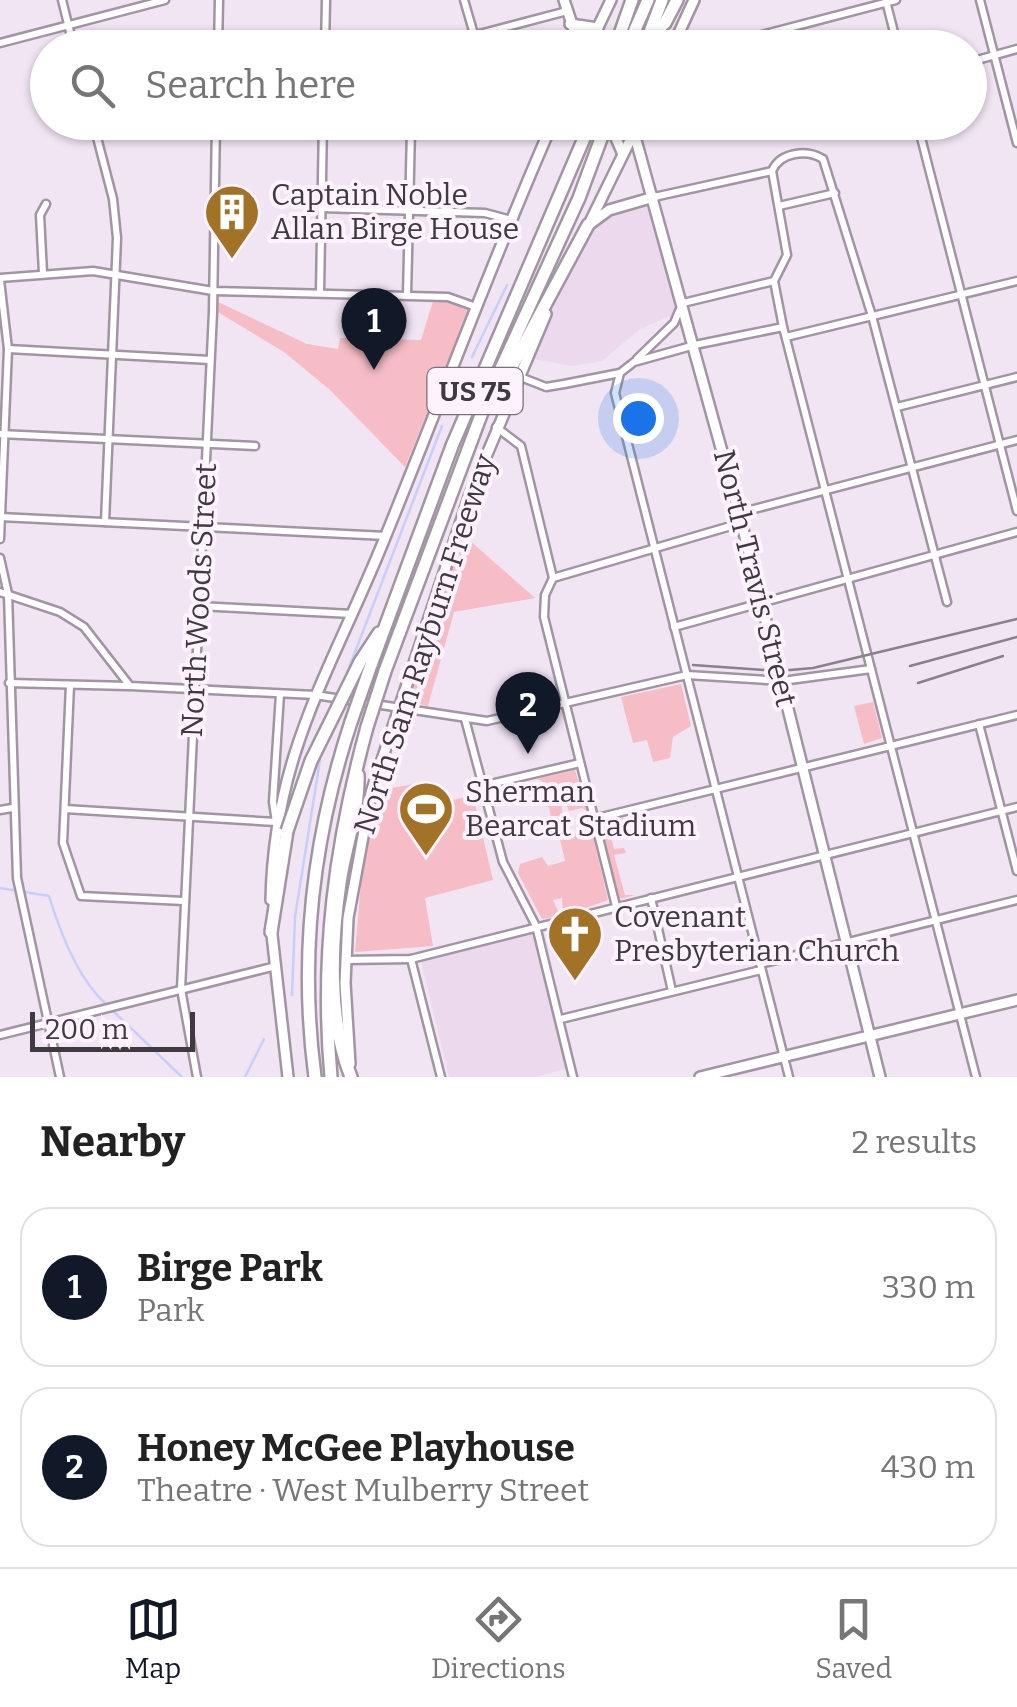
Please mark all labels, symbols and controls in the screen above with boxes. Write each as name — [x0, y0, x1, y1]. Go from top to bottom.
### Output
search box — [30, 30, 987, 140]
icon: search — [65, 58, 120, 113]
text: Search here — [145, 62, 356, 108]
place label: Captain Noble Allan Birge House — [271, 177, 519, 247]
building icon: Captain Noble Allan Birge House — [202, 182, 262, 261]
pin: 1 — [342, 288, 406, 370]
road number: US 75 — [428, 368, 522, 414]
your location — [613, 393, 664, 444]
street label: North Travis Street — [706, 446, 804, 710]
street label: North Sam Rayburn Freeway — [346, 449, 504, 839]
street label: North Woods Street — [174, 462, 224, 738]
pin: 2 — [496, 672, 560, 754]
place label: Sherman Bearcat Stadium — [465, 774, 696, 844]
sports icon: Sherman Bearcat Stadium — [396, 779, 456, 858]
place label: Covenant Presbyterian Church — [614, 899, 900, 969]
church icon: Covenant Presbyterian Church — [545, 904, 605, 983]
scale bar — [30, 1007, 195, 1052]
text: 200 m — [45, 1013, 128, 1046]
text: Nearby — [40, 1117, 185, 1167]
text: 2 results — [851, 1123, 977, 1161]
text: Birge Park — [137, 1245, 323, 1291]
text: 1 — [68, 1268, 81, 1306]
text: 330 m — [882, 1268, 975, 1306]
text: Park — [137, 1291, 204, 1329]
text: Honey McGee Playhouse — [137, 1425, 575, 1471]
text: 2 — [65, 1448, 84, 1486]
text: 430 m — [881, 1448, 975, 1486]
text: Theatre · West Mulberry Street — [137, 1471, 589, 1509]
tab: Map — [125, 1592, 181, 1685]
tab: Directions — [431, 1592, 566, 1685]
tab: Saved — [815, 1592, 892, 1685]

